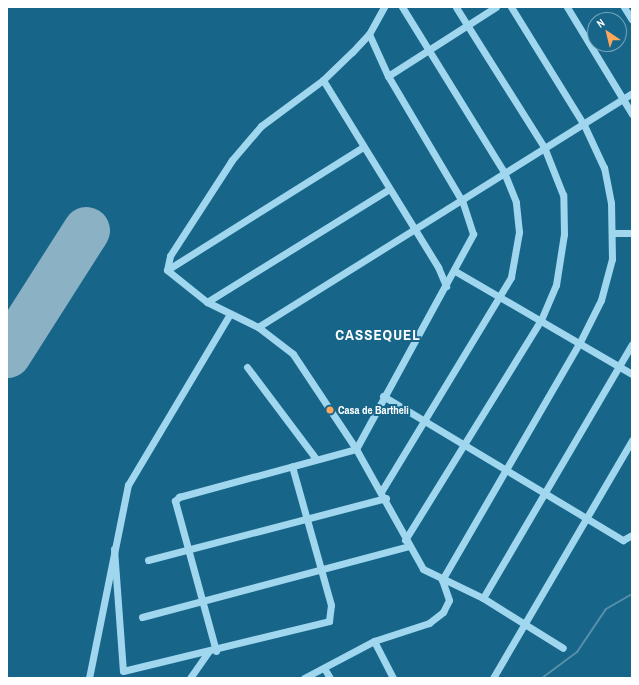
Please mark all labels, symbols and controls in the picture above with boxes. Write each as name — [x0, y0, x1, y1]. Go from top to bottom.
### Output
north arrow — [587, 12, 627, 52]
text: N — [594, 15, 607, 31]
district label: CASSEQUEL — [335, 326, 421, 344]
place label: Casa de Bartheli — [338, 403, 409, 417]
marker: Casa de Bartheli — [325, 405, 335, 415]

